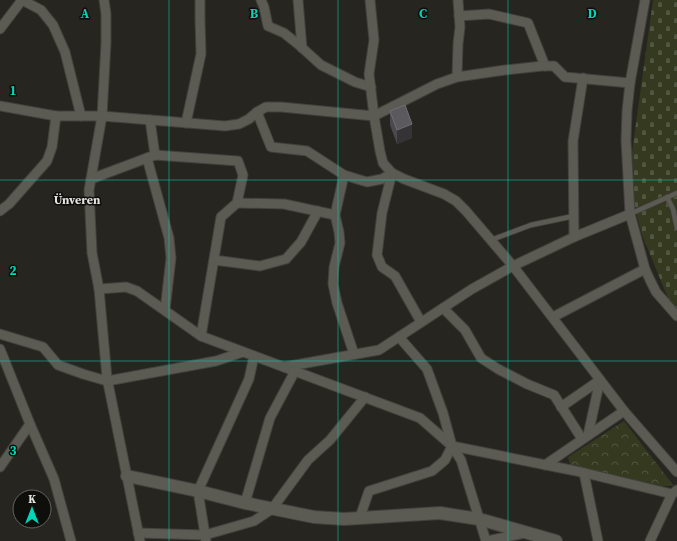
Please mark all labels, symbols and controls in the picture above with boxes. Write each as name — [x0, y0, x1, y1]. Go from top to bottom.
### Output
text: A — [81, 5, 90, 22]
text: B — [250, 5, 259, 22]
text: C — [419, 5, 427, 22]
text: D — [587, 5, 597, 22]
text: 1 — [9, 82, 17, 99]
district label: Ünveren — [54, 192, 101, 208]
text: 2 — [9, 262, 17, 279]
text: 3 — [9, 442, 17, 459]
north arrow — [12, 489, 52, 529]
text: K — [28, 492, 36, 507]

